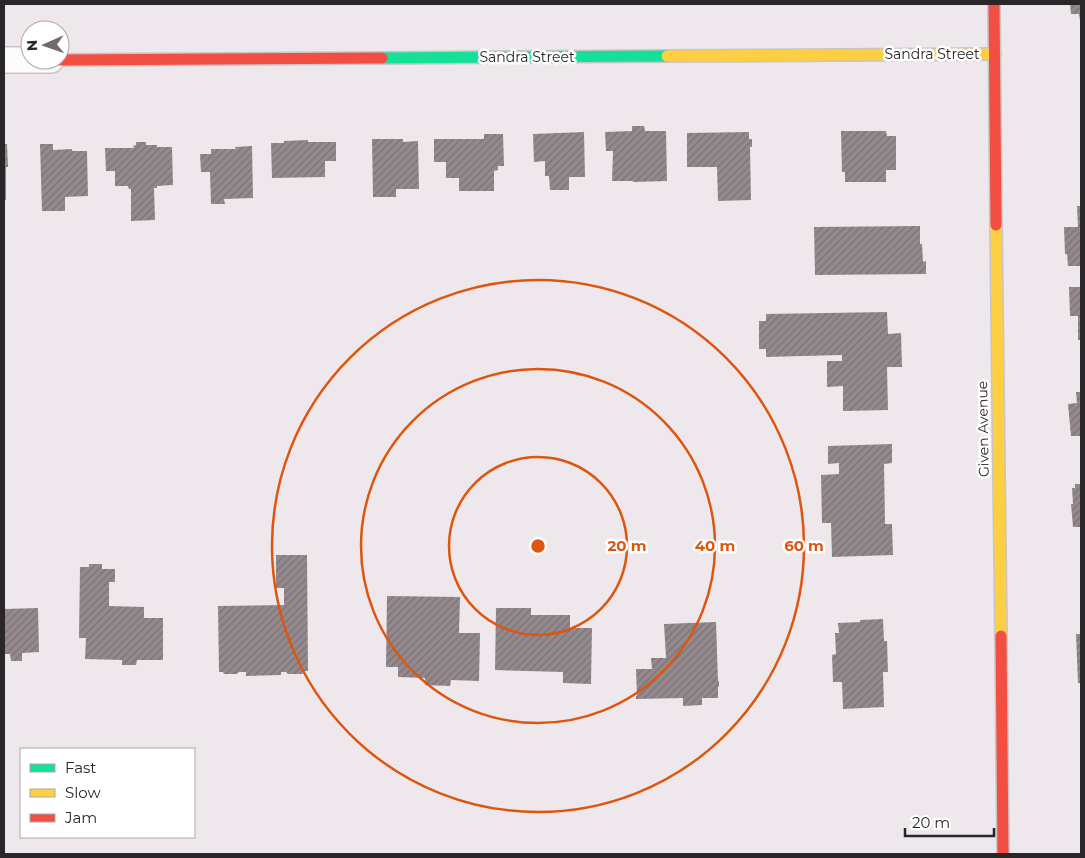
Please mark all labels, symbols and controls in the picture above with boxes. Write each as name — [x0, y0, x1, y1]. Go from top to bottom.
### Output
north arrow — [20, 20, 70, 70]
text: N — [23, 39, 41, 51]
street label: Sandra Street — [884, 45, 980, 63]
street label: Sandra Street — [479, 48, 575, 66]
street label: Given Avenue — [973, 381, 993, 477]
text: 20 m — [607, 536, 647, 555]
text: 40 m — [695, 536, 735, 555]
text: 60 m — [784, 536, 824, 555]
centre of rings — [529, 537, 547, 555]
legend — [20, 748, 195, 838]
text: Fast — [65, 758, 96, 777]
text: Slow — [65, 783, 101, 802]
scale bar — [905, 806, 994, 838]
text: Jam — [64, 808, 97, 827]
text: 20 m — [912, 813, 950, 832]

